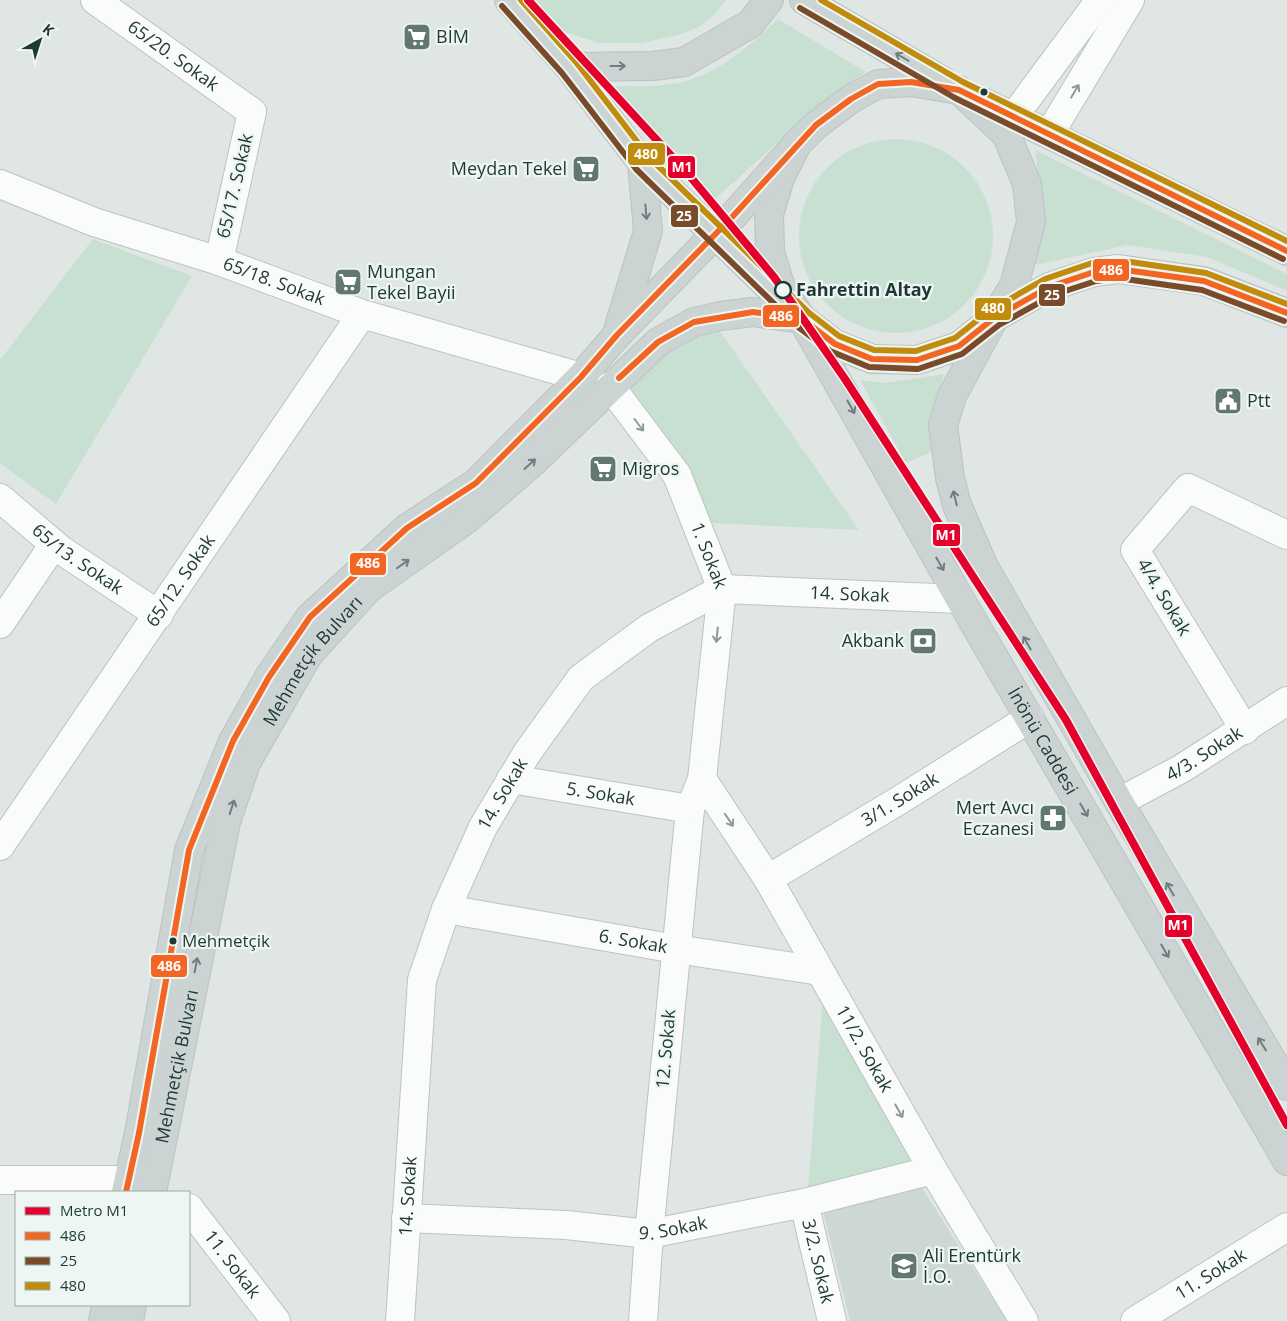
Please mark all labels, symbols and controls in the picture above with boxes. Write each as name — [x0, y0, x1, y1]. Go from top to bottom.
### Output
street label: 65/20. Sokak — [123, 14, 225, 96]
north arrow — [15, 15, 65, 65]
text: K — [39, 19, 59, 40]
supermarket icon: BİM — [402, 22, 432, 52]
place label: BİM — [436, 24, 469, 48]
one-way arrow — [894, 52, 909, 62]
one-way arrow — [610, 62, 626, 71]
one-way arrow — [1070, 85, 1080, 99]
unlabelled marker — [979, 87, 989, 97]
street label: 65/17. Sokak — [210, 131, 258, 241]
line badge: 480 — [627, 142, 666, 166]
text: 480 — [634, 144, 658, 163]
supermarket icon: Meydan Tekel — [571, 154, 601, 184]
line badge: M1 — [667, 155, 696, 179]
place label: Meydan Tekel — [451, 156, 567, 180]
text: M1 — [671, 157, 693, 176]
one-way arrow — [642, 204, 651, 220]
line badge: 25 — [670, 204, 699, 228]
text: 25 — [676, 206, 692, 225]
street label: 65/18. Sokak — [220, 251, 329, 310]
line badge: 486 — [1092, 258, 1130, 282]
place label: Mungan Tekel Bayii — [367, 259, 456, 304]
text: 486 — [1099, 260, 1123, 279]
supermarket icon: Mungan Tekel Bayii — [333, 267, 363, 297]
place label: Fahrettin Altay — [796, 277, 933, 301]
marker: Fahrettin Altay — [774, 281, 792, 299]
line badge: 25 — [1038, 283, 1066, 307]
text: 25 — [1044, 285, 1060, 304]
line badge: 480 — [974, 297, 1012, 321]
text: 480 — [981, 298, 1005, 317]
line badge: 486 — [762, 304, 800, 328]
text: 486 — [769, 306, 793, 325]
public building icon: Ptt — [1213, 386, 1243, 416]
place label: Ptt — [1247, 388, 1271, 412]
one-way arrow — [847, 399, 857, 414]
one-way arrow — [634, 418, 645, 431]
supermarket icon: Migros — [588, 454, 618, 484]
place label: Migros — [622, 456, 679, 480]
one-way arrow — [524, 458, 537, 470]
one-way arrow — [950, 490, 959, 506]
street label: 65/13. Sokak — [28, 518, 129, 599]
street label: 1. Sokak — [686, 519, 734, 592]
line badge: M1 — [932, 523, 961, 547]
text: M1 — [935, 525, 957, 544]
street label: 65/12. Sokak — [140, 529, 220, 631]
line badge: 486 — [349, 552, 387, 576]
text: 486 — [356, 553, 380, 572]
street label: 4/4. Sokak — [1132, 553, 1198, 640]
one-way arrow — [936, 556, 946, 570]
one-way arrow — [396, 559, 410, 569]
street label: 14. Sokak — [809, 580, 890, 607]
street label: Mehmetçik Bulvarı — [257, 590, 367, 730]
bank icon: Akbank — [908, 626, 938, 656]
one-way arrow — [712, 627, 722, 643]
place label: Akbank — [842, 628, 905, 652]
one-way arrow — [1022, 636, 1032, 650]
street label: İnönü Caddesi — [1003, 683, 1084, 799]
street label: 4/3. Sokak — [1161, 719, 1247, 786]
street label: 14. Sokak — [471, 753, 533, 834]
street label: 3/1. Sokak — [856, 765, 943, 831]
street label: 5. Sokak — [565, 775, 638, 811]
place label: Mert Avcı Eczanesi — [956, 795, 1034, 840]
one-way arrow — [227, 799, 237, 815]
one-way arrow — [1079, 802, 1089, 817]
pharmacy icon: Mert Avcı Eczanesi — [1038, 803, 1068, 833]
one-way arrow — [724, 813, 734, 827]
one-way arrow — [1165, 883, 1175, 897]
line badge: M1 — [1164, 914, 1193, 938]
text: M1 — [1167, 915, 1189, 934]
street label: 6. Sokak — [597, 923, 670, 958]
place label: Mehmetçik — [182, 929, 270, 952]
marker: Mehmetçik — [168, 936, 178, 946]
one-way arrow — [1160, 943, 1170, 958]
line badge: 486 — [150, 954, 188, 978]
text: 486 — [157, 956, 181, 975]
one-way arrow — [192, 958, 202, 974]
street label: Mehmetçik Bulvarı — [149, 987, 203, 1145]
street label: 11/2. Sokak — [831, 1000, 900, 1097]
street label: 12. Sokak — [650, 1008, 680, 1090]
one-way arrow — [1256, 1038, 1266, 1052]
one-way arrow — [895, 1103, 905, 1118]
street label: 14. Sokak — [393, 1155, 422, 1237]
legend — [15, 1191, 190, 1306]
text: Metro M1 — [60, 1200, 128, 1220]
street label: 9. Sokak — [638, 1210, 710, 1245]
street label: 3/2. Sokak — [797, 1216, 841, 1306]
text: 486 — [60, 1225, 86, 1245]
street label: 11. Sokak — [199, 1225, 267, 1303]
street label: 11. Sokak — [1170, 1242, 1251, 1304]
place label: Ali Erentürk İ.O. — [923, 1243, 1021, 1288]
text: 25 — [60, 1250, 77, 1270]
school or university icon: Ali Erentürk İ.O. — [889, 1251, 919, 1281]
text: 480 — [60, 1275, 86, 1295]

